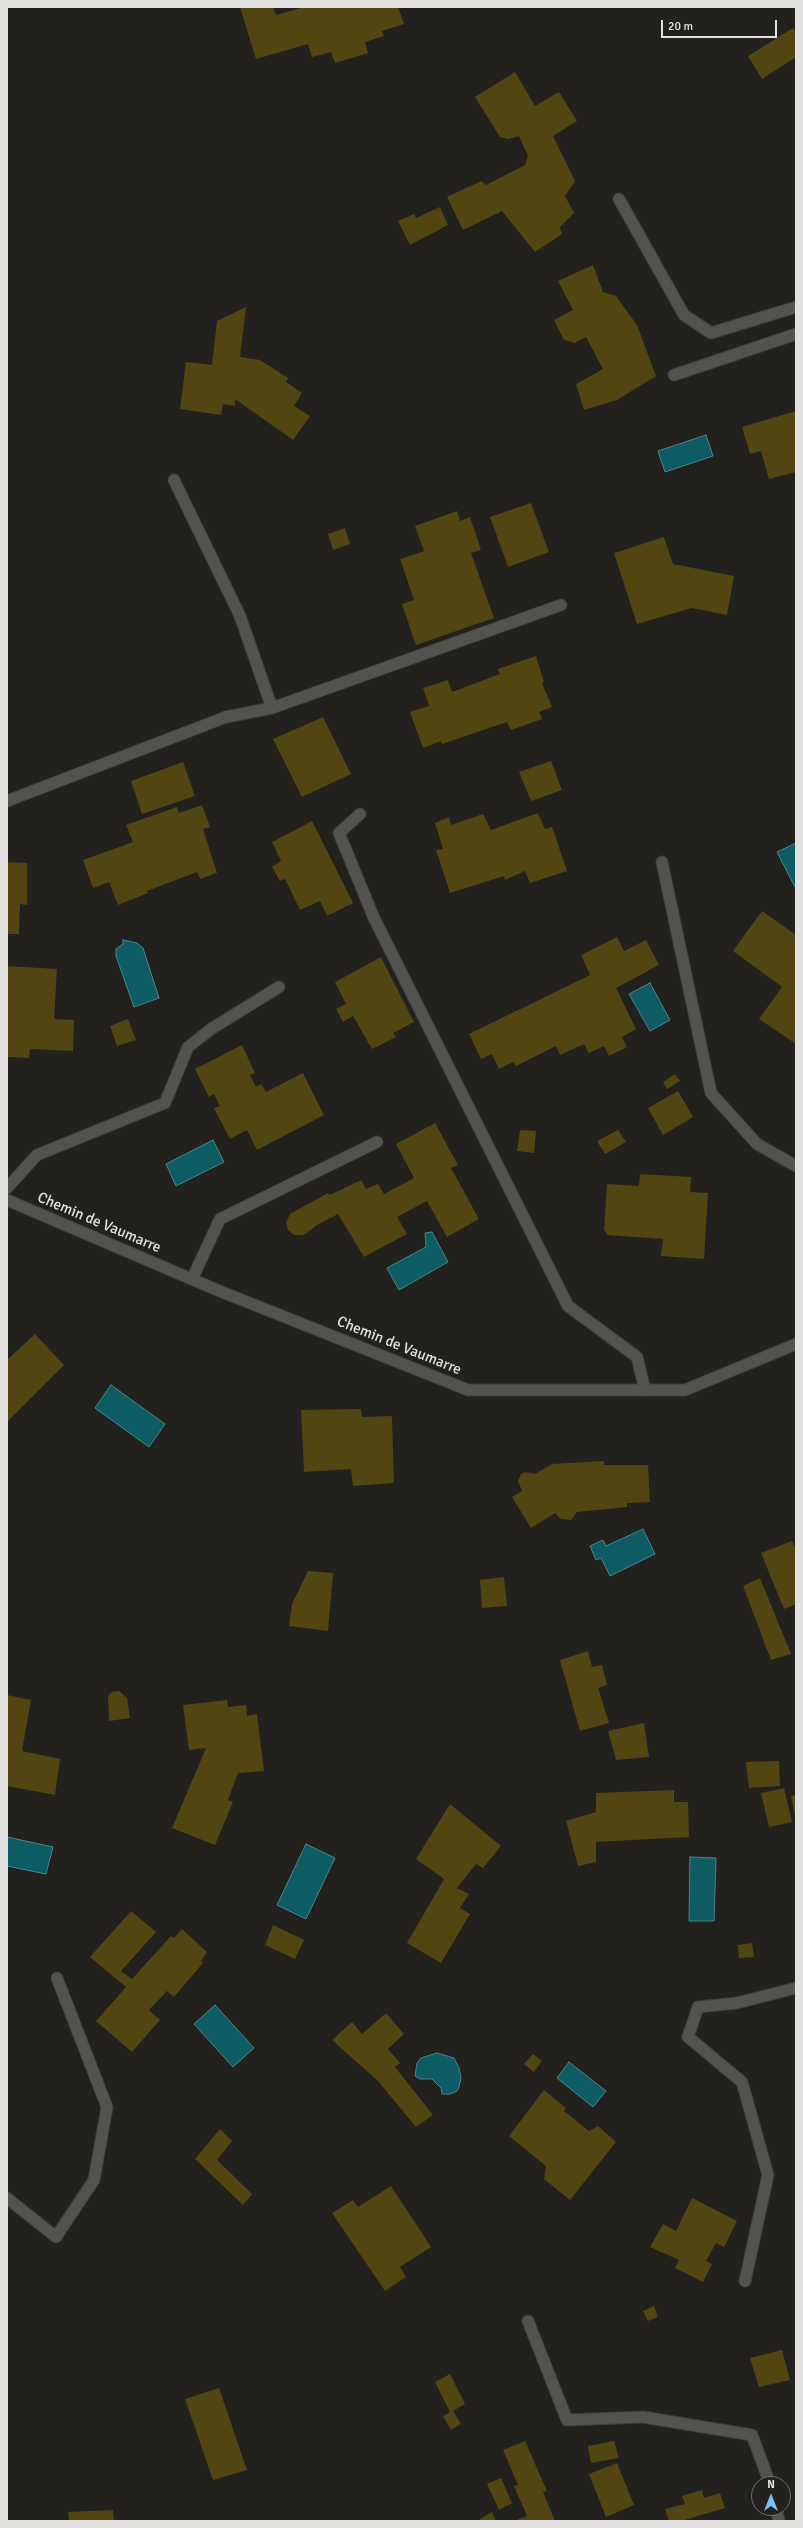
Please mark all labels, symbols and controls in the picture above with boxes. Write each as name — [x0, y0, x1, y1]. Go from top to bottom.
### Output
scale bar — [663, 12, 779, 38]
text: 20 m — [668, 19, 693, 34]
street label: Chemin de Vaumarre — [34, 1189, 164, 1257]
street label: Chemin de Vaumarre — [334, 1313, 464, 1379]
north arrow — [751, 2476, 791, 2516]
text: N — [767, 2478, 775, 2491]

